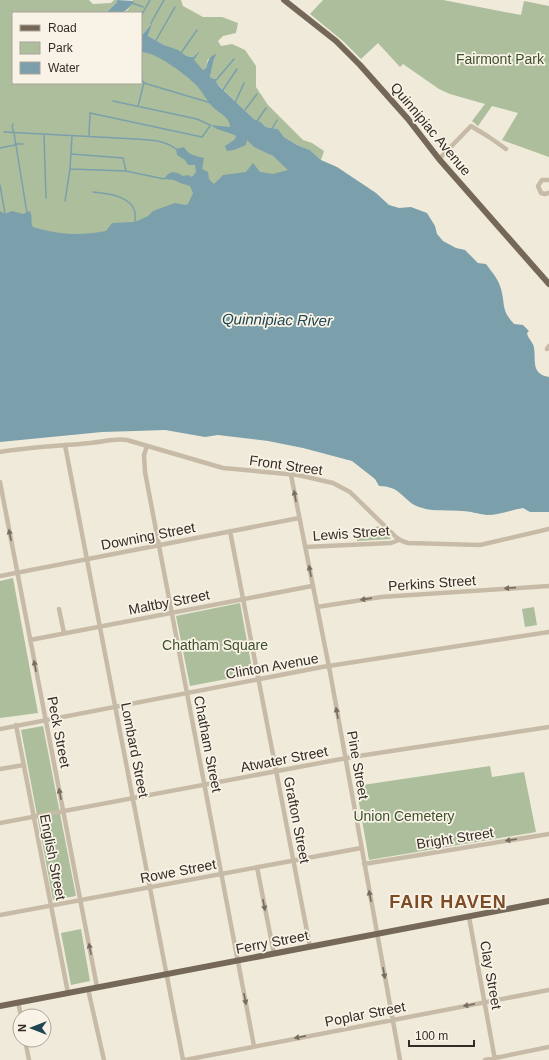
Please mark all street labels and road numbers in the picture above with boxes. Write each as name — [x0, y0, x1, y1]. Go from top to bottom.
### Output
street label: Quinnipiac Avenue — [387, 79, 475, 179]
street label: Front Street — [248, 452, 324, 478]
street label: Downing Street — [99, 519, 197, 553]
street label: Lewis Street — [312, 522, 390, 544]
street label: Perkins Street — [388, 572, 477, 594]
street label: Maltby Street — [127, 586, 211, 618]
street label: Clinton Avenue — [224, 650, 320, 682]
street label: Chatham Street — [191, 694, 225, 794]
street label: Peck Street — [44, 695, 74, 769]
street label: Lombard Street — [118, 701, 152, 799]
street label: Pine Street — [344, 730, 372, 801]
street label: Atwater Street — [239, 743, 329, 775]
street label: Grafton Street — [281, 775, 313, 865]
street label: English Street — [37, 813, 69, 901]
street label: Bright Street — [415, 824, 495, 852]
street label: Rowe Street — [139, 856, 217, 886]
street label: Ferry Street — [234, 927, 310, 957]
street label: Clay Street — [477, 940, 505, 1011]
street label: Poplar Street — [323, 998, 407, 1030]

